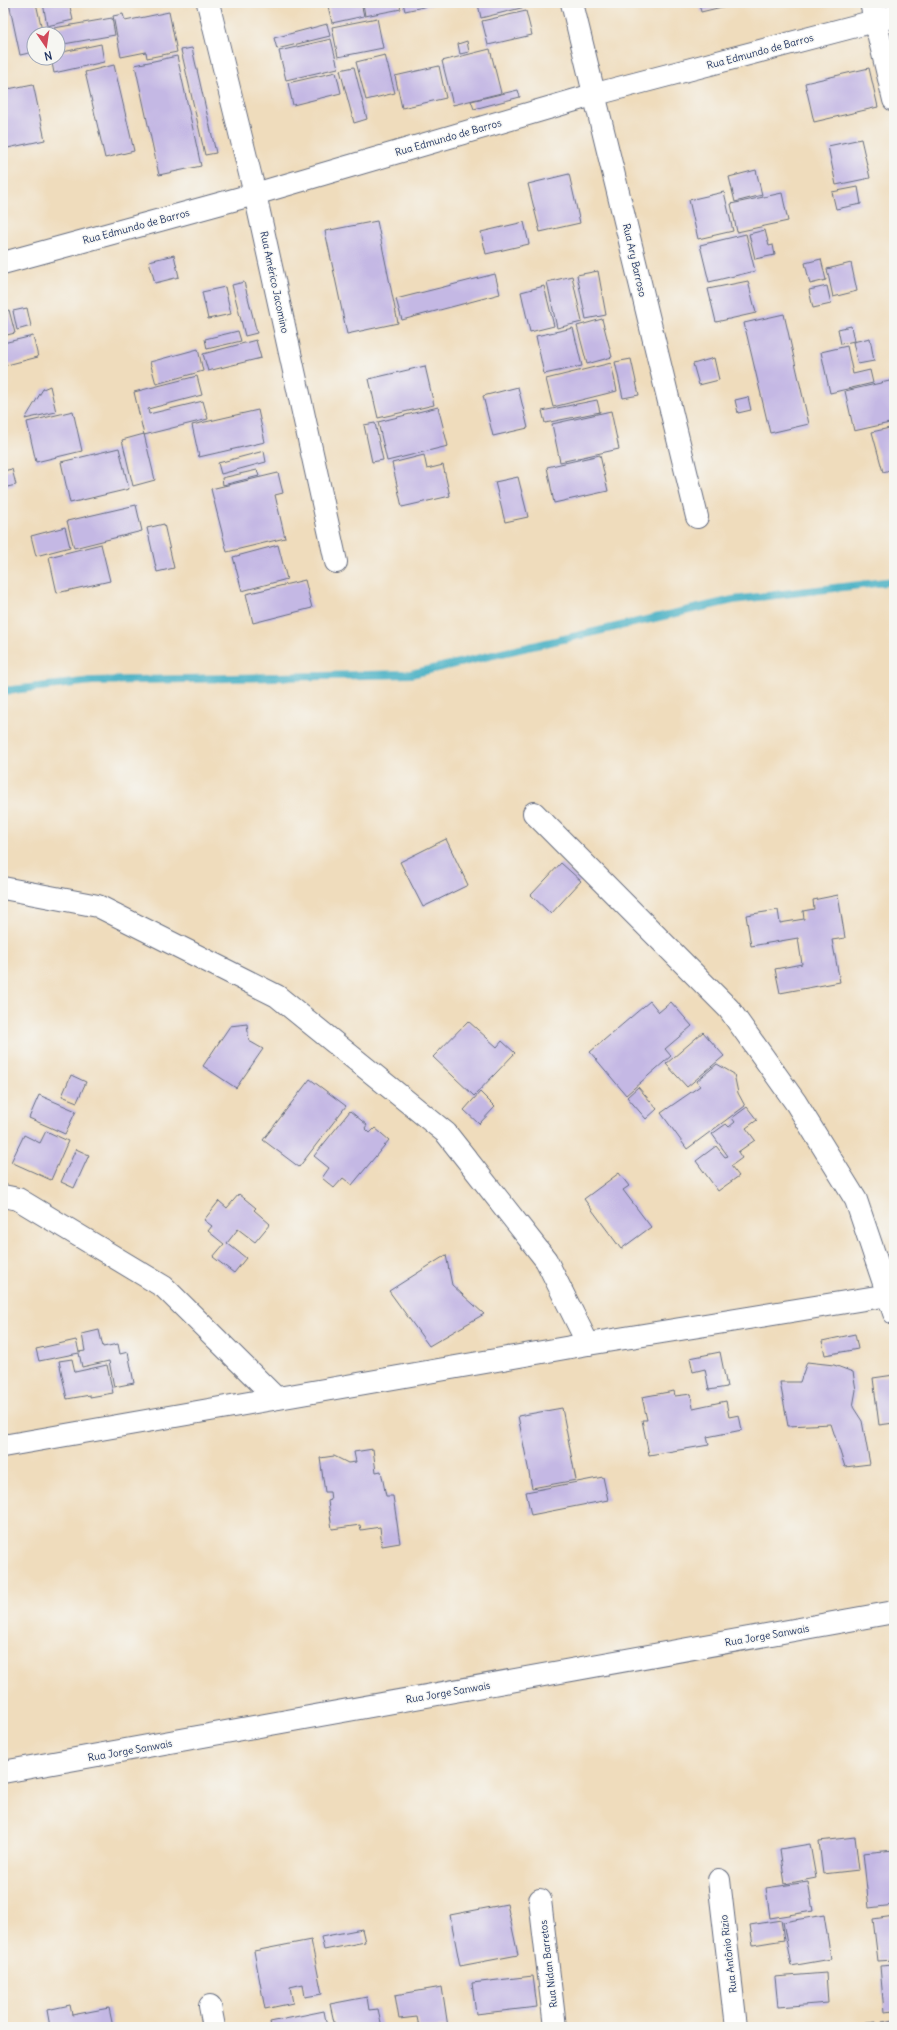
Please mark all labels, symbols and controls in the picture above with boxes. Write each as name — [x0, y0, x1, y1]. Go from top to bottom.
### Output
north arrow — [26, 26, 66, 66]
street label: Rua Edmundo de Barros — [705, 31, 815, 72]
text: N — [43, 48, 54, 63]
street label: Rua Edmundo de Barros — [393, 116, 503, 159]
street label: Rua Edmundo de Barros — [81, 206, 191, 247]
street label: Rua Ary Barroso — [620, 222, 649, 298]
street label: Rua Américo Jacomino — [257, 230, 292, 335]
street label: Rua Jorge Sanwais — [724, 1622, 811, 1649]
street label: Rua Jorge Sanwais — [405, 1679, 492, 1706]
street label: Rua Jorge Sanwais — [87, 1737, 174, 1764]
street label: Rua Antônio Rizio — [717, 1914, 740, 1994]
street label: Rua Nidan Barretos — [537, 1919, 560, 2008]

